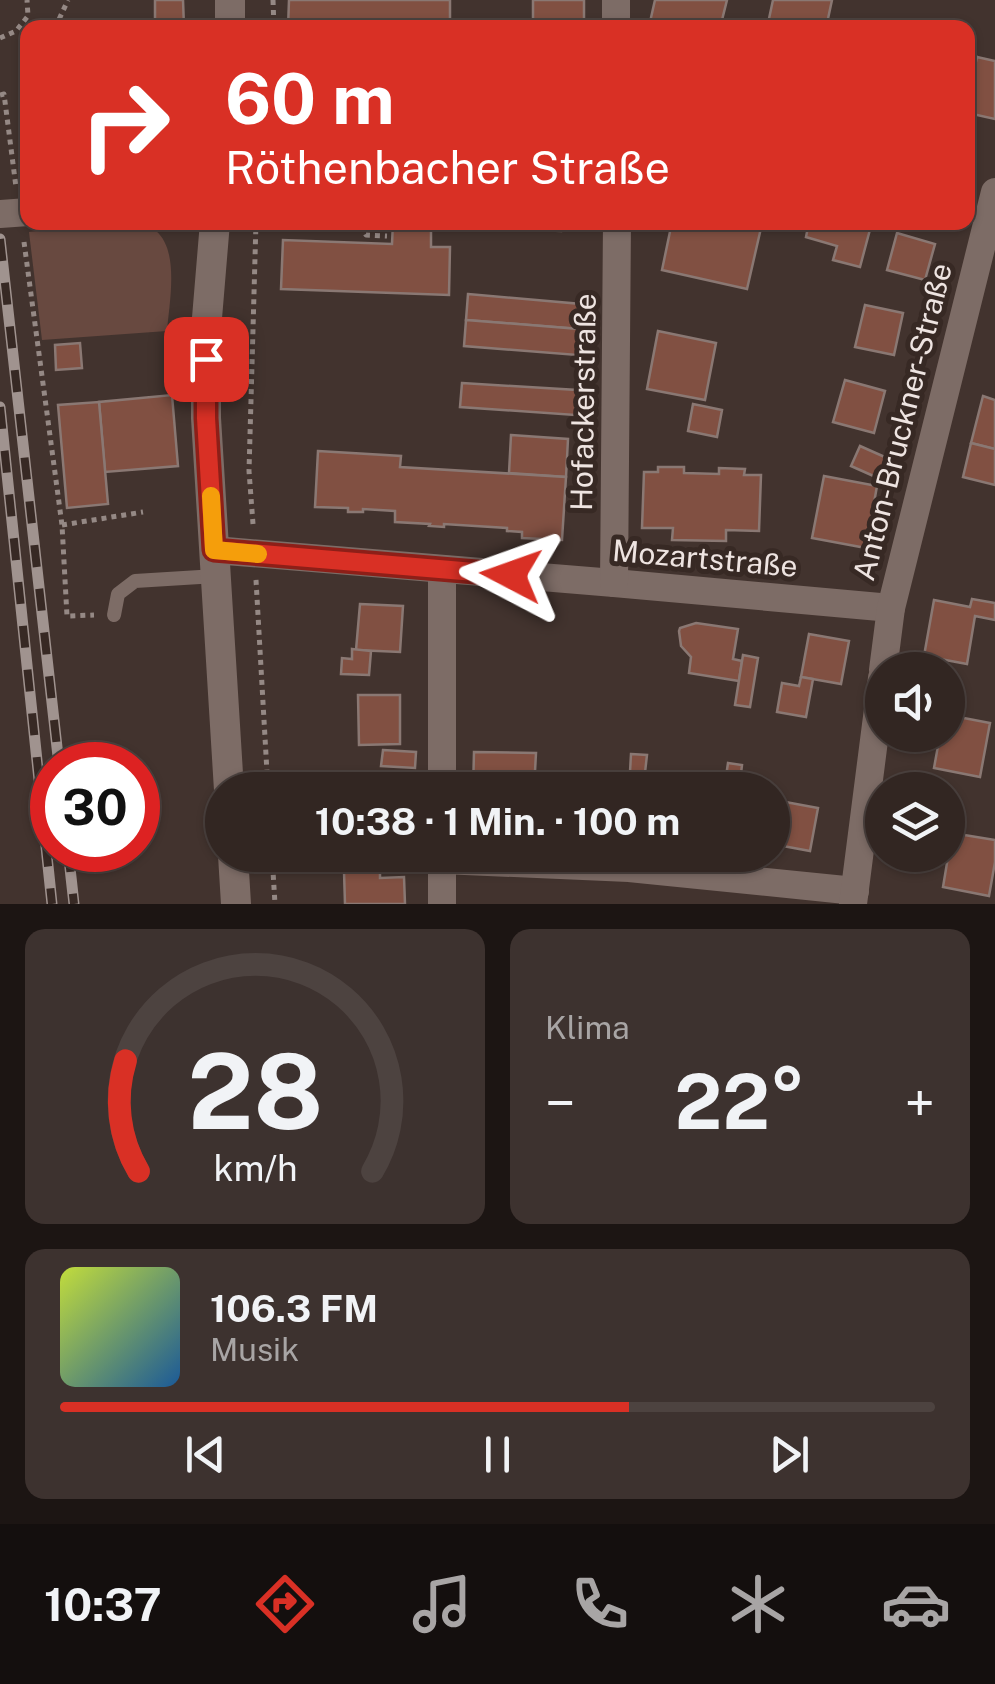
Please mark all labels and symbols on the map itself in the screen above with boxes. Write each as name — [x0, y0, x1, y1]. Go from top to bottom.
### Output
street label: Anton-Bruckner-Straße — [845, 259, 959, 584]
street label: Hofackerstraße — [563, 293, 603, 511]
pin — [164, 317, 249, 402]
position arrow — [459, 523, 563, 627]
street label: Mozartstraße — [611, 532, 799, 584]
speed limit sign: 30 — [30, 742, 160, 872]

